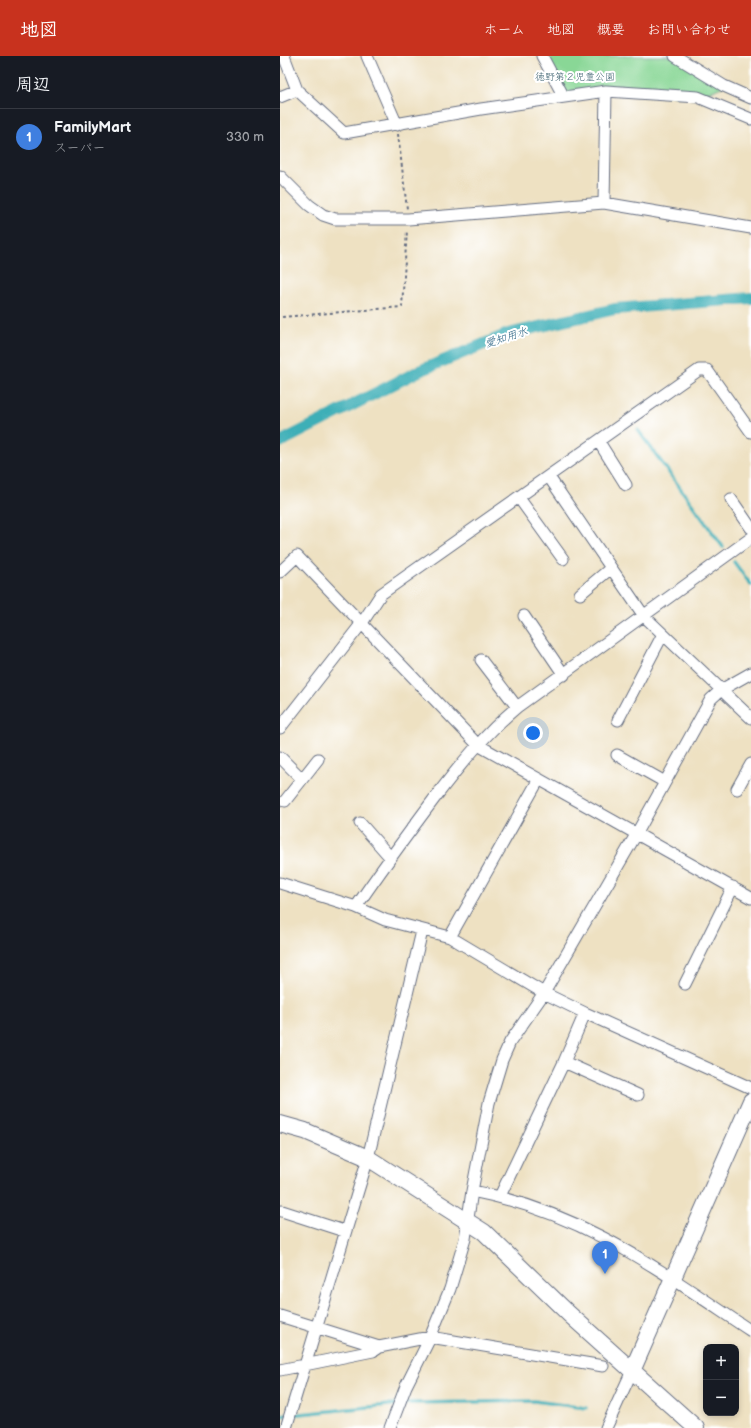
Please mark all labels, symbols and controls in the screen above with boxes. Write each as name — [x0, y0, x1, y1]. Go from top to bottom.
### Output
text: 地図 — [20, 19, 58, 42]
text: ホーム — [484, 21, 525, 38]
text: 地図 — [547, 21, 575, 38]
text: 概要 — [597, 21, 625, 38]
text: お問い合わせ — [647, 21, 731, 38]
park label: 徳野第２児童公園 — [535, 71, 615, 83]
text: 周辺 — [16, 75, 50, 95]
text: FamilyMart — [54, 118, 131, 137]
text: 1 — [26, 129, 32, 145]
text: 330 m — [226, 129, 264, 145]
text: スーパー — [54, 140, 105, 156]
water label: 愛知用水 — [483, 324, 529, 350]
your location — [523, 723, 543, 743]
pin: 1 — [592, 1241, 618, 1274]
map controls — [703, 1344, 739, 1416]
button: + — [703, 1344, 739, 1380]
button: − — [703, 1380, 739, 1416]

